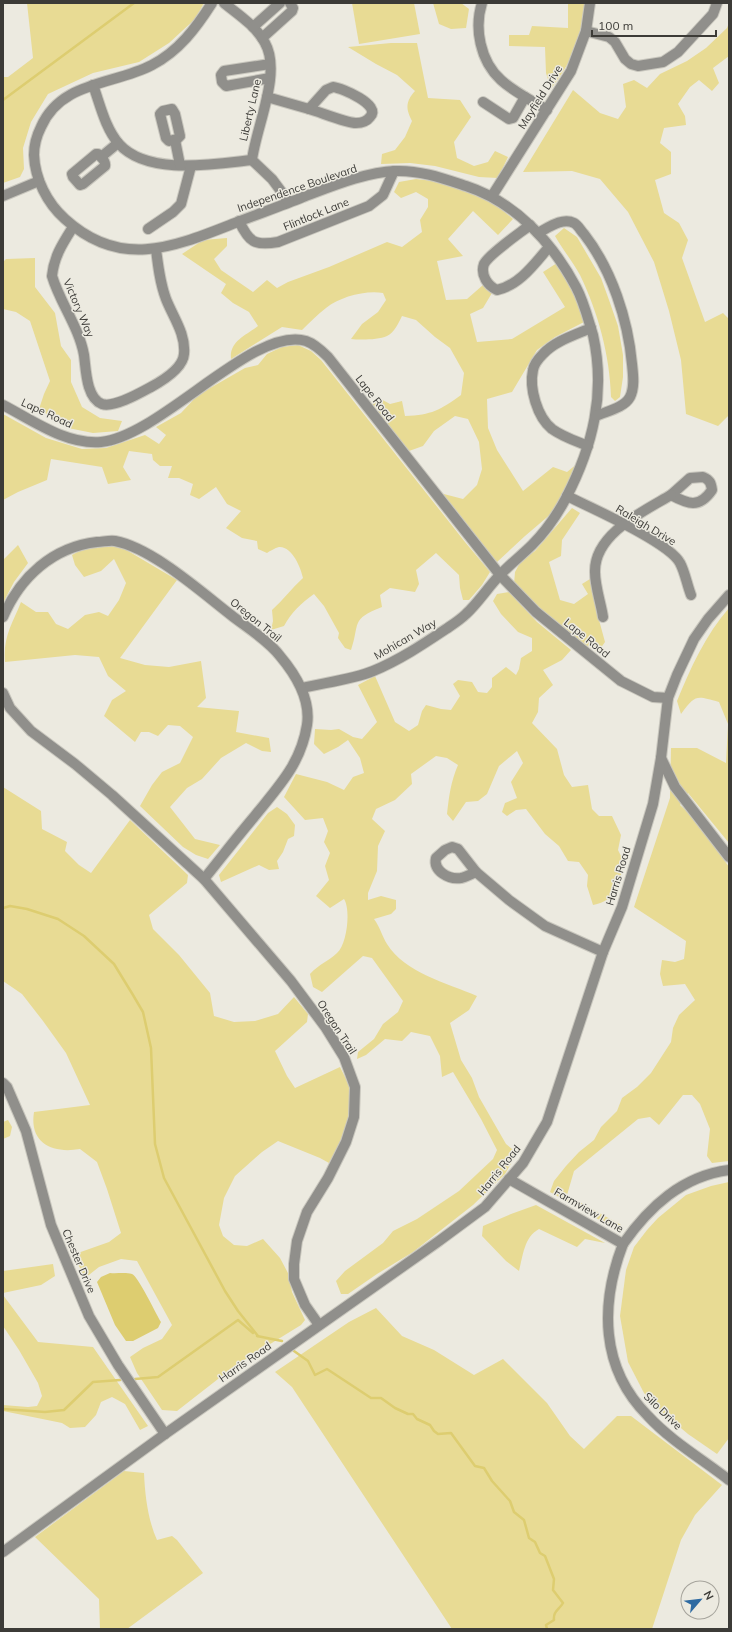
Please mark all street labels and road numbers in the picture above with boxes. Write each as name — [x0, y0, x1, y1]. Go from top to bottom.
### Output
street label: Mayfield Drive — [515, 62, 565, 132]
street label: Liberty Lane — [236, 78, 264, 142]
street label: Independence Boulevard — [235, 161, 359, 215]
street label: Flintlock Lane — [281, 194, 351, 234]
street label: Victory Way — [60, 276, 98, 340]
street label: Lape Road — [353, 372, 397, 424]
street label: Lape Road — [19, 395, 75, 431]
street label: Raleigh Drive — [613, 502, 679, 549]
street label: Oregon Trail — [227, 595, 285, 645]
street label: Mohican Way — [371, 615, 439, 663]
street label: Lape Road — [561, 615, 613, 661]
street label: Harris Road — [602, 845, 634, 907]
street label: Oregon Trail — [314, 997, 360, 1057]
street label: Harris Road — [474, 1142, 524, 1198]
street label: Farmview Lane — [552, 1184, 626, 1236]
street label: Chester Drive — [59, 1227, 99, 1295]
street label: Harris Road — [216, 1339, 274, 1385]
street label: Silo Drive — [641, 1389, 685, 1433]

